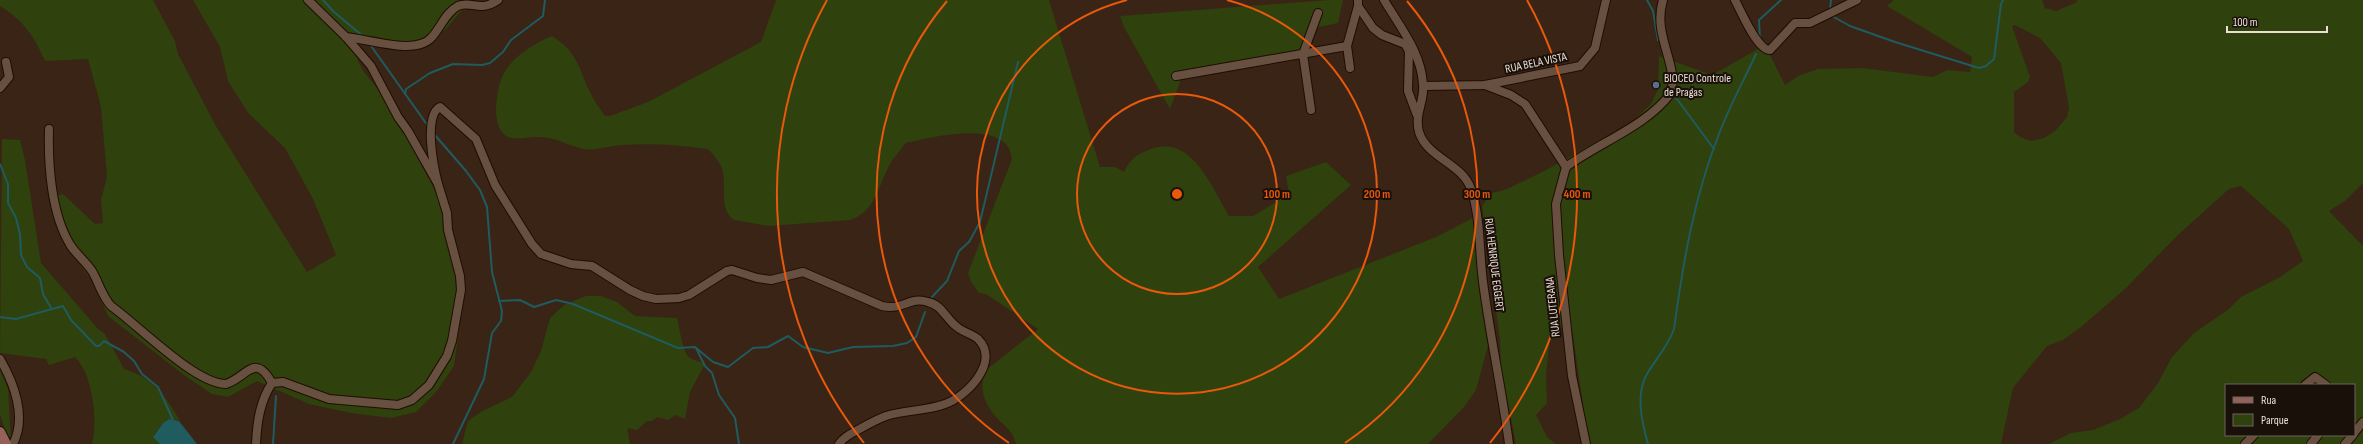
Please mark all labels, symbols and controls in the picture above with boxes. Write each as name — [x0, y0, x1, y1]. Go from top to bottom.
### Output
scale bar — [2227, 8, 2327, 34]
text: 100 m — [2233, 15, 2258, 30]
street label: RUA BELA VISTA — [1504, 49, 1569, 77]
place label: BIOCEO Controle de Pragas — [1664, 71, 1731, 100]
marker: BIOCEO Controle de Pragas — [1651, 80, 1661, 90]
centre of rings — [1170, 187, 1184, 201]
text: 100 m — [1264, 187, 1290, 202]
text: 200 m — [1364, 187, 1390, 202]
text: 300 m — [1464, 187, 1490, 202]
text: 400 m — [1564, 187, 1590, 202]
street label: RUA HENRIQUE EGGERT — [1481, 217, 1507, 313]
street label: RUA LUTERANA — [1542, 275, 1564, 338]
legend — [2225, 384, 2355, 436]
text: Rua — [2261, 393, 2277, 408]
text: Parque — [2261, 413, 2289, 428]

